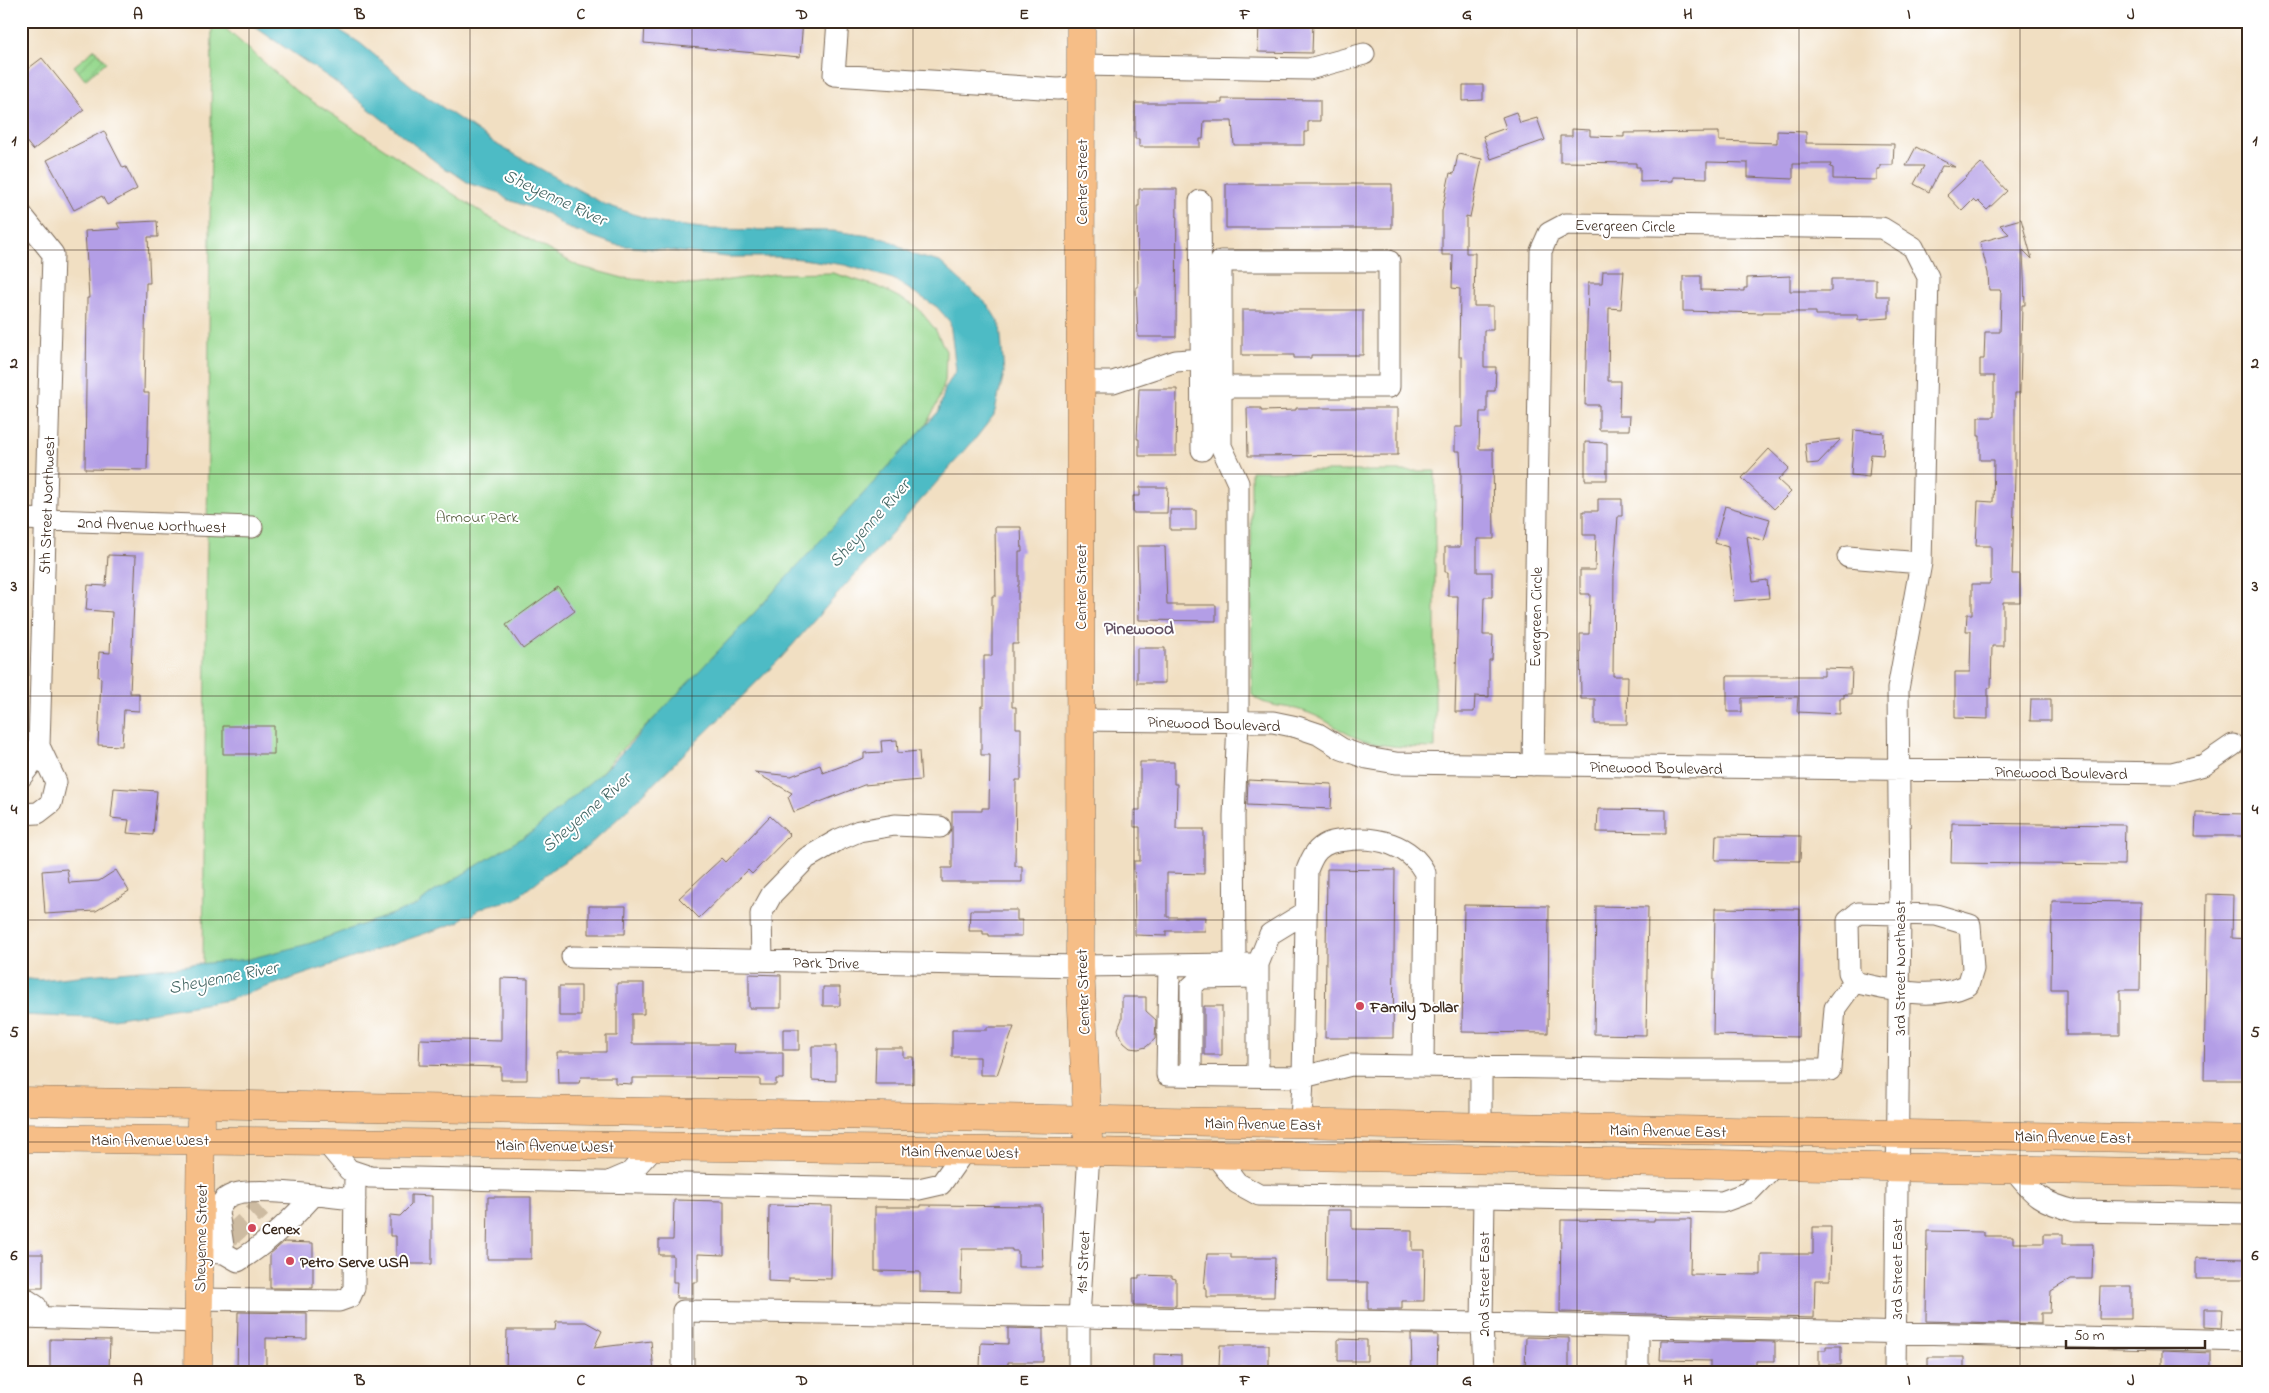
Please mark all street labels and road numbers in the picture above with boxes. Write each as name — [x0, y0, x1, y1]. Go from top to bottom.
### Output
street label: Center Street — [1071, 139, 1095, 225]
street label: Evergreen Circle — [1575, 214, 1676, 240]
street label: 5th Street Northwest — [34, 435, 62, 575]
street label: 2nd Avenue Northwest — [77, 511, 227, 541]
street label: Center Street — [1070, 544, 1094, 630]
street label: Evergreen Circle — [1524, 566, 1550, 667]
street label: Pinewood Boulevard — [1147, 711, 1281, 739]
street label: Pinewood Boulevard — [1589, 756, 1723, 782]
street label: Pinewood Boulevard — [1994, 761, 2128, 787]
street label: 3rd Street Northeast — [1889, 900, 1913, 1036]
street label: Center Street — [1070, 948, 1097, 1035]
street label: Park Drive — [793, 951, 860, 977]
street label: Main Avenue East — [1204, 1112, 1322, 1138]
street label: Main Avenue East — [1609, 1119, 1727, 1145]
street label: Main Avenue East — [2014, 1125, 2132, 1151]
street label: Main Avenue West — [91, 1129, 210, 1153]
street label: Main Avenue West — [496, 1134, 615, 1160]
street label: Main Avenue West — [901, 1140, 1020, 1166]
street label: Sheyenne Street — [189, 1183, 215, 1292]
street label: 3rd Street East — [1886, 1218, 1910, 1319]
street label: 1st Street — [1070, 1229, 1098, 1294]
street label: 2nd Street East — [1473, 1231, 1497, 1337]

